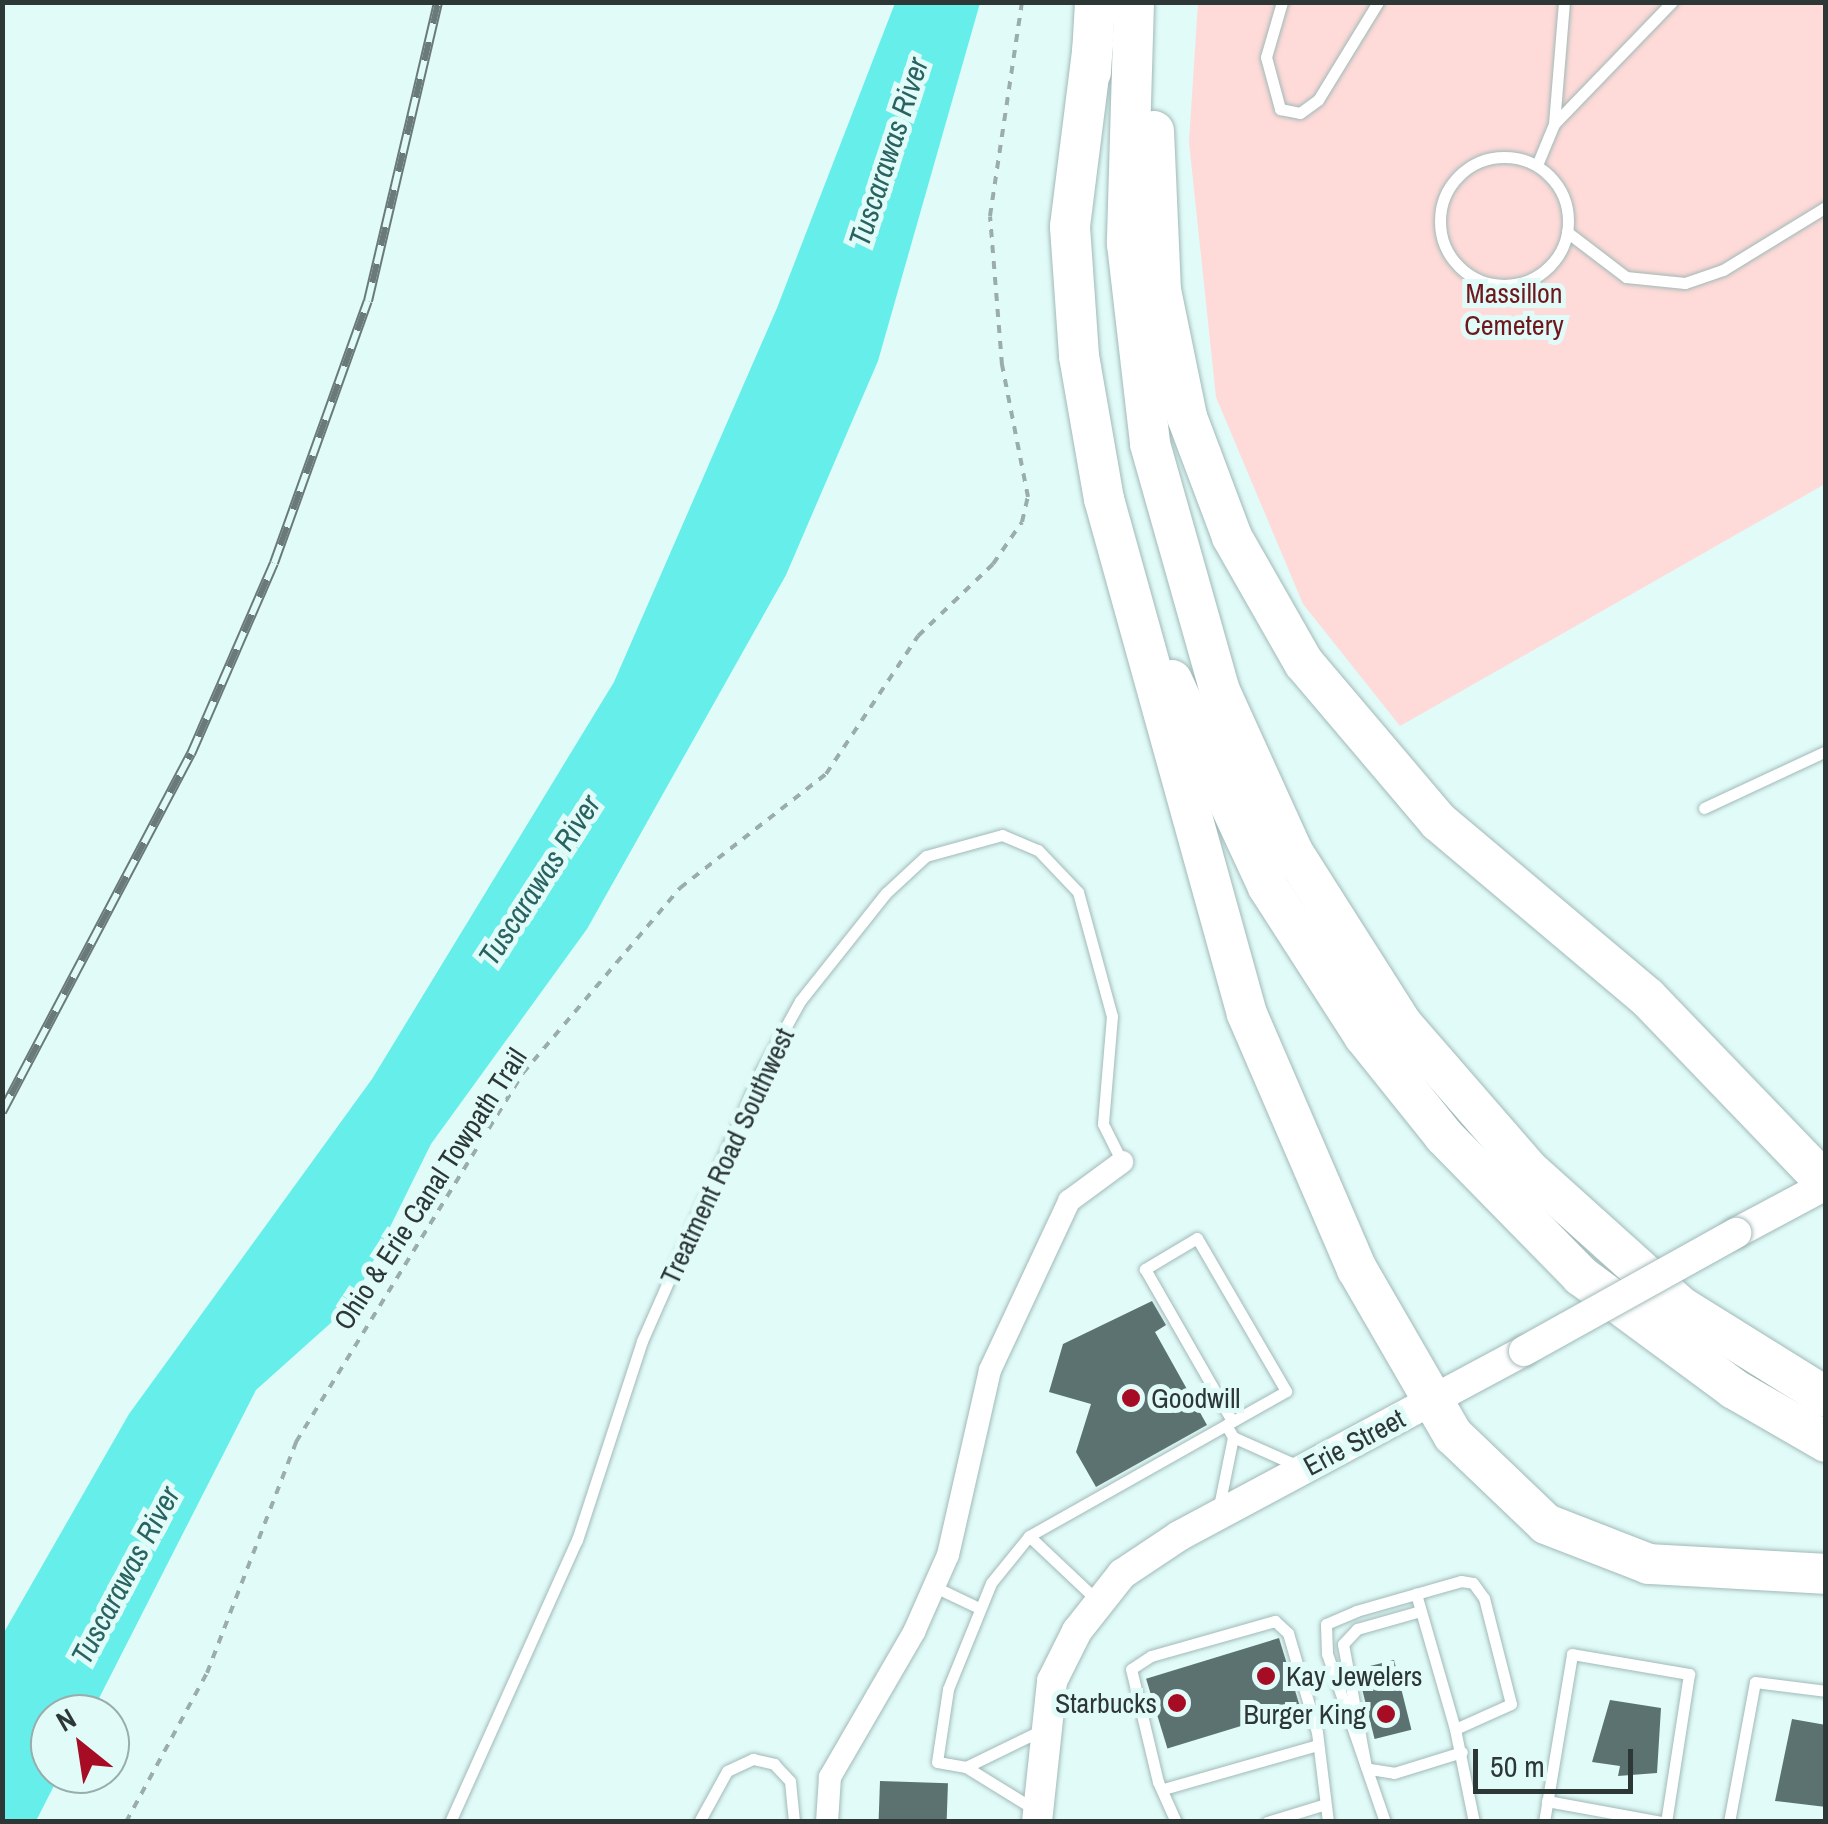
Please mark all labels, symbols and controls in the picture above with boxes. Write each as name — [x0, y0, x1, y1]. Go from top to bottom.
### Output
water label: Tuscarawas River — [841, 53, 935, 251]
park label: Massillon Cemetery — [1464, 276, 1564, 342]
water label: Tuscarawas River — [470, 788, 608, 972]
street label: Treatment Road Southwest — [653, 1023, 801, 1289]
street label: Ohio & Erie Canal Towpath Trail — [326, 1042, 534, 1336]
place label: Goodwill — [1151, 1381, 1240, 1415]
marker: Goodwill — [1120, 1387, 1142, 1409]
street label: Erie Street — [1298, 1401, 1410, 1483]
water label: Tuscarawas River — [63, 1480, 187, 1670]
place label: Kay Jewelers — [1286, 1659, 1423, 1693]
marker: Kay Jewelers — [1255, 1665, 1277, 1687]
place label: Starbucks — [1055, 1686, 1157, 1720]
marker: Starbucks — [1166, 1692, 1188, 1714]
north arrow — [30, 1694, 130, 1794]
place label: Burger King — [1243, 1697, 1366, 1731]
text: N — [49, 1699, 83, 1740]
marker: Burger King — [1375, 1703, 1397, 1725]
scale bar — [1478, 1729, 1638, 1791]
text: 50 m — [1490, 1746, 1545, 1786]

